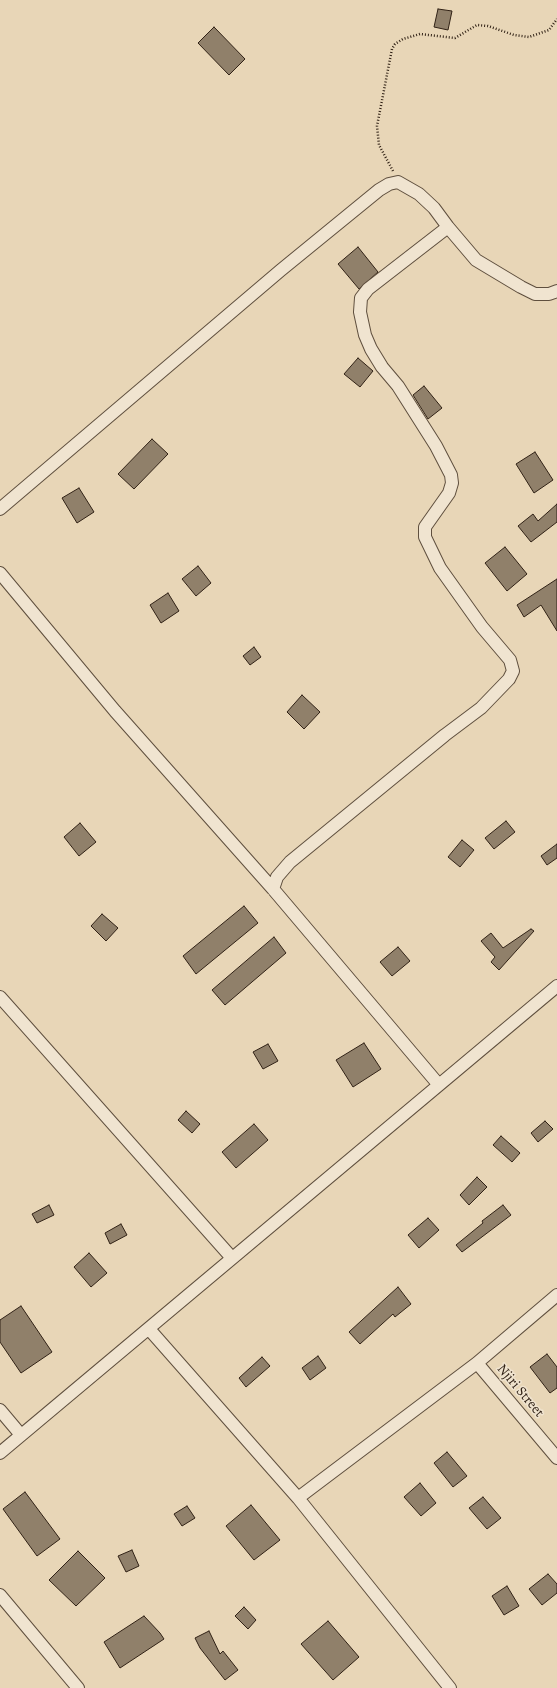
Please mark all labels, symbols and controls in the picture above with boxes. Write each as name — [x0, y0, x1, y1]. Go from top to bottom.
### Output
street label: Njiri Street — [493, 1361, 547, 1421]

